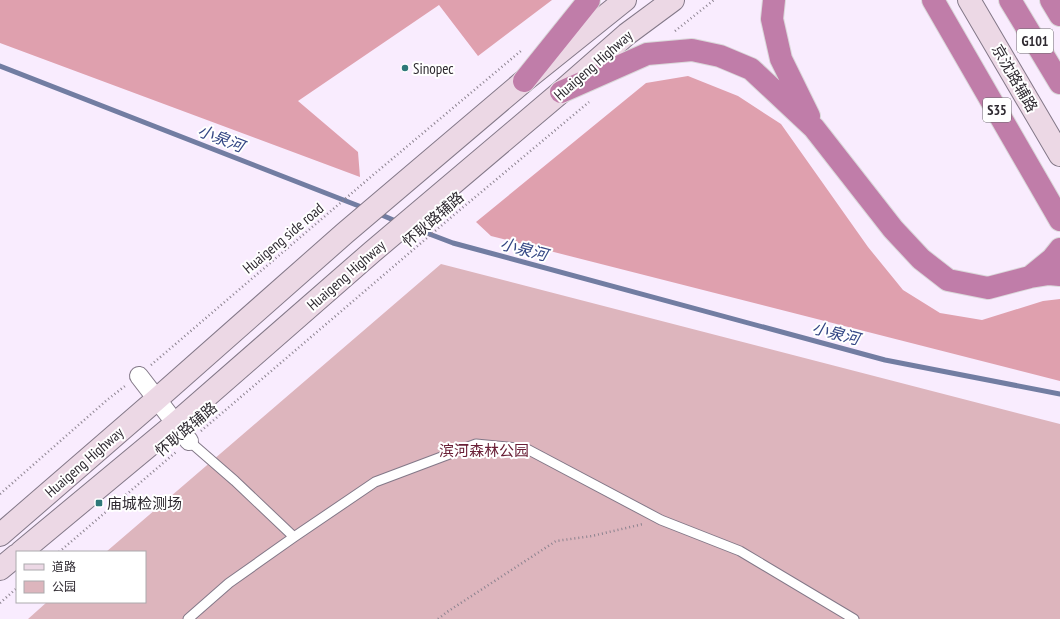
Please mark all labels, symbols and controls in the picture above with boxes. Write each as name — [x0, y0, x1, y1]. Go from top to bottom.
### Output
street label: Huaigeng Highway — [550, 26, 636, 104]
road number: G101 — [1017, 29, 1053, 53]
street label: 京沈路辅路 — [988, 41, 1042, 115]
place label: Sinopec — [413, 59, 454, 78]
marker: Sinopec — [400, 63, 410, 73]
road number: S35 — [983, 98, 1011, 122]
water label: 小泉河 — [195, 120, 250, 157]
street label: 怀耿路辅路 — [398, 187, 468, 251]
street label: Huaigeng side road — [239, 199, 327, 277]
water label: 小泉河 — [498, 233, 553, 266]
street label: Huaigeng Highway — [303, 236, 389, 314]
water label: 小泉河 — [810, 317, 865, 350]
street label: 怀耿路辅路 — [151, 398, 221, 460]
street label: Huaigeng Highway — [41, 423, 127, 501]
park label: 滨河森林公园 — [439, 441, 529, 460]
place label: 庙城检测场 — [107, 494, 182, 513]
marker: 庙城检测场 — [94, 498, 104, 508]
legend — [16, 551, 146, 603]
text: 道路 — [52, 559, 76, 574]
text: 公园 — [52, 579, 76, 594]

